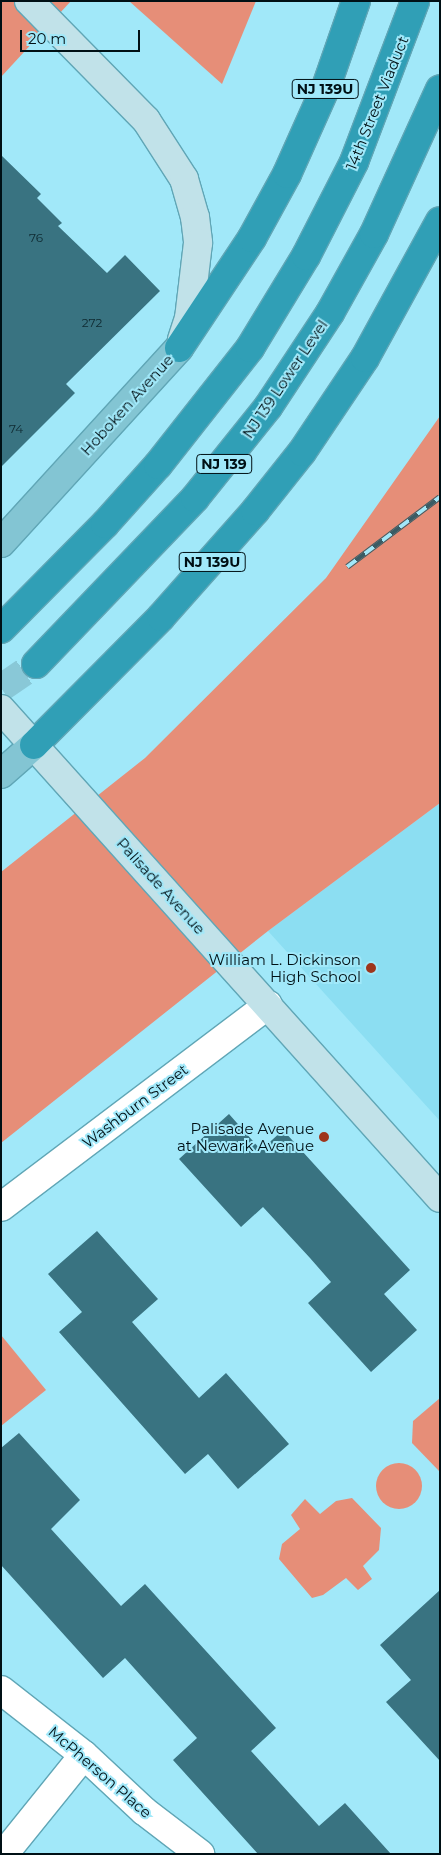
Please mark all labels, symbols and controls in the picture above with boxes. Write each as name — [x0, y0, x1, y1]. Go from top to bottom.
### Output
scale bar — [22, 20, 142, 52]
text: 20 m — [28, 29, 66, 48]
street label: 14th Street Viaduct — [342, 33, 412, 173]
road number: NJ 139U — [291, 78, 359, 100]
house number: 76 — [29, 231, 43, 245]
house number: 272 — [82, 316, 102, 330]
street label: NJ 139 Lower Level — [239, 316, 331, 442]
street label: Hoboken Avenue — [77, 351, 177, 459]
house number: 74 — [9, 422, 23, 436]
road number: NJ 139 — [195, 452, 253, 476]
road number: NJ 139U — [178, 550, 246, 574]
street label: Palisade Avenue — [113, 834, 209, 938]
place label: William L. Dickinson High School — [209, 950, 361, 985]
marker: William L. Dickinson High School — [365, 962, 377, 974]
street label: Washburn Street — [79, 1060, 191, 1152]
place label: Palisade Avenue at Newark Avenue — [177, 1119, 314, 1154]
marker: Palisade Avenue at Newark Avenue — [318, 1131, 330, 1143]
street label: McPherson Place — [45, 1722, 155, 1822]

